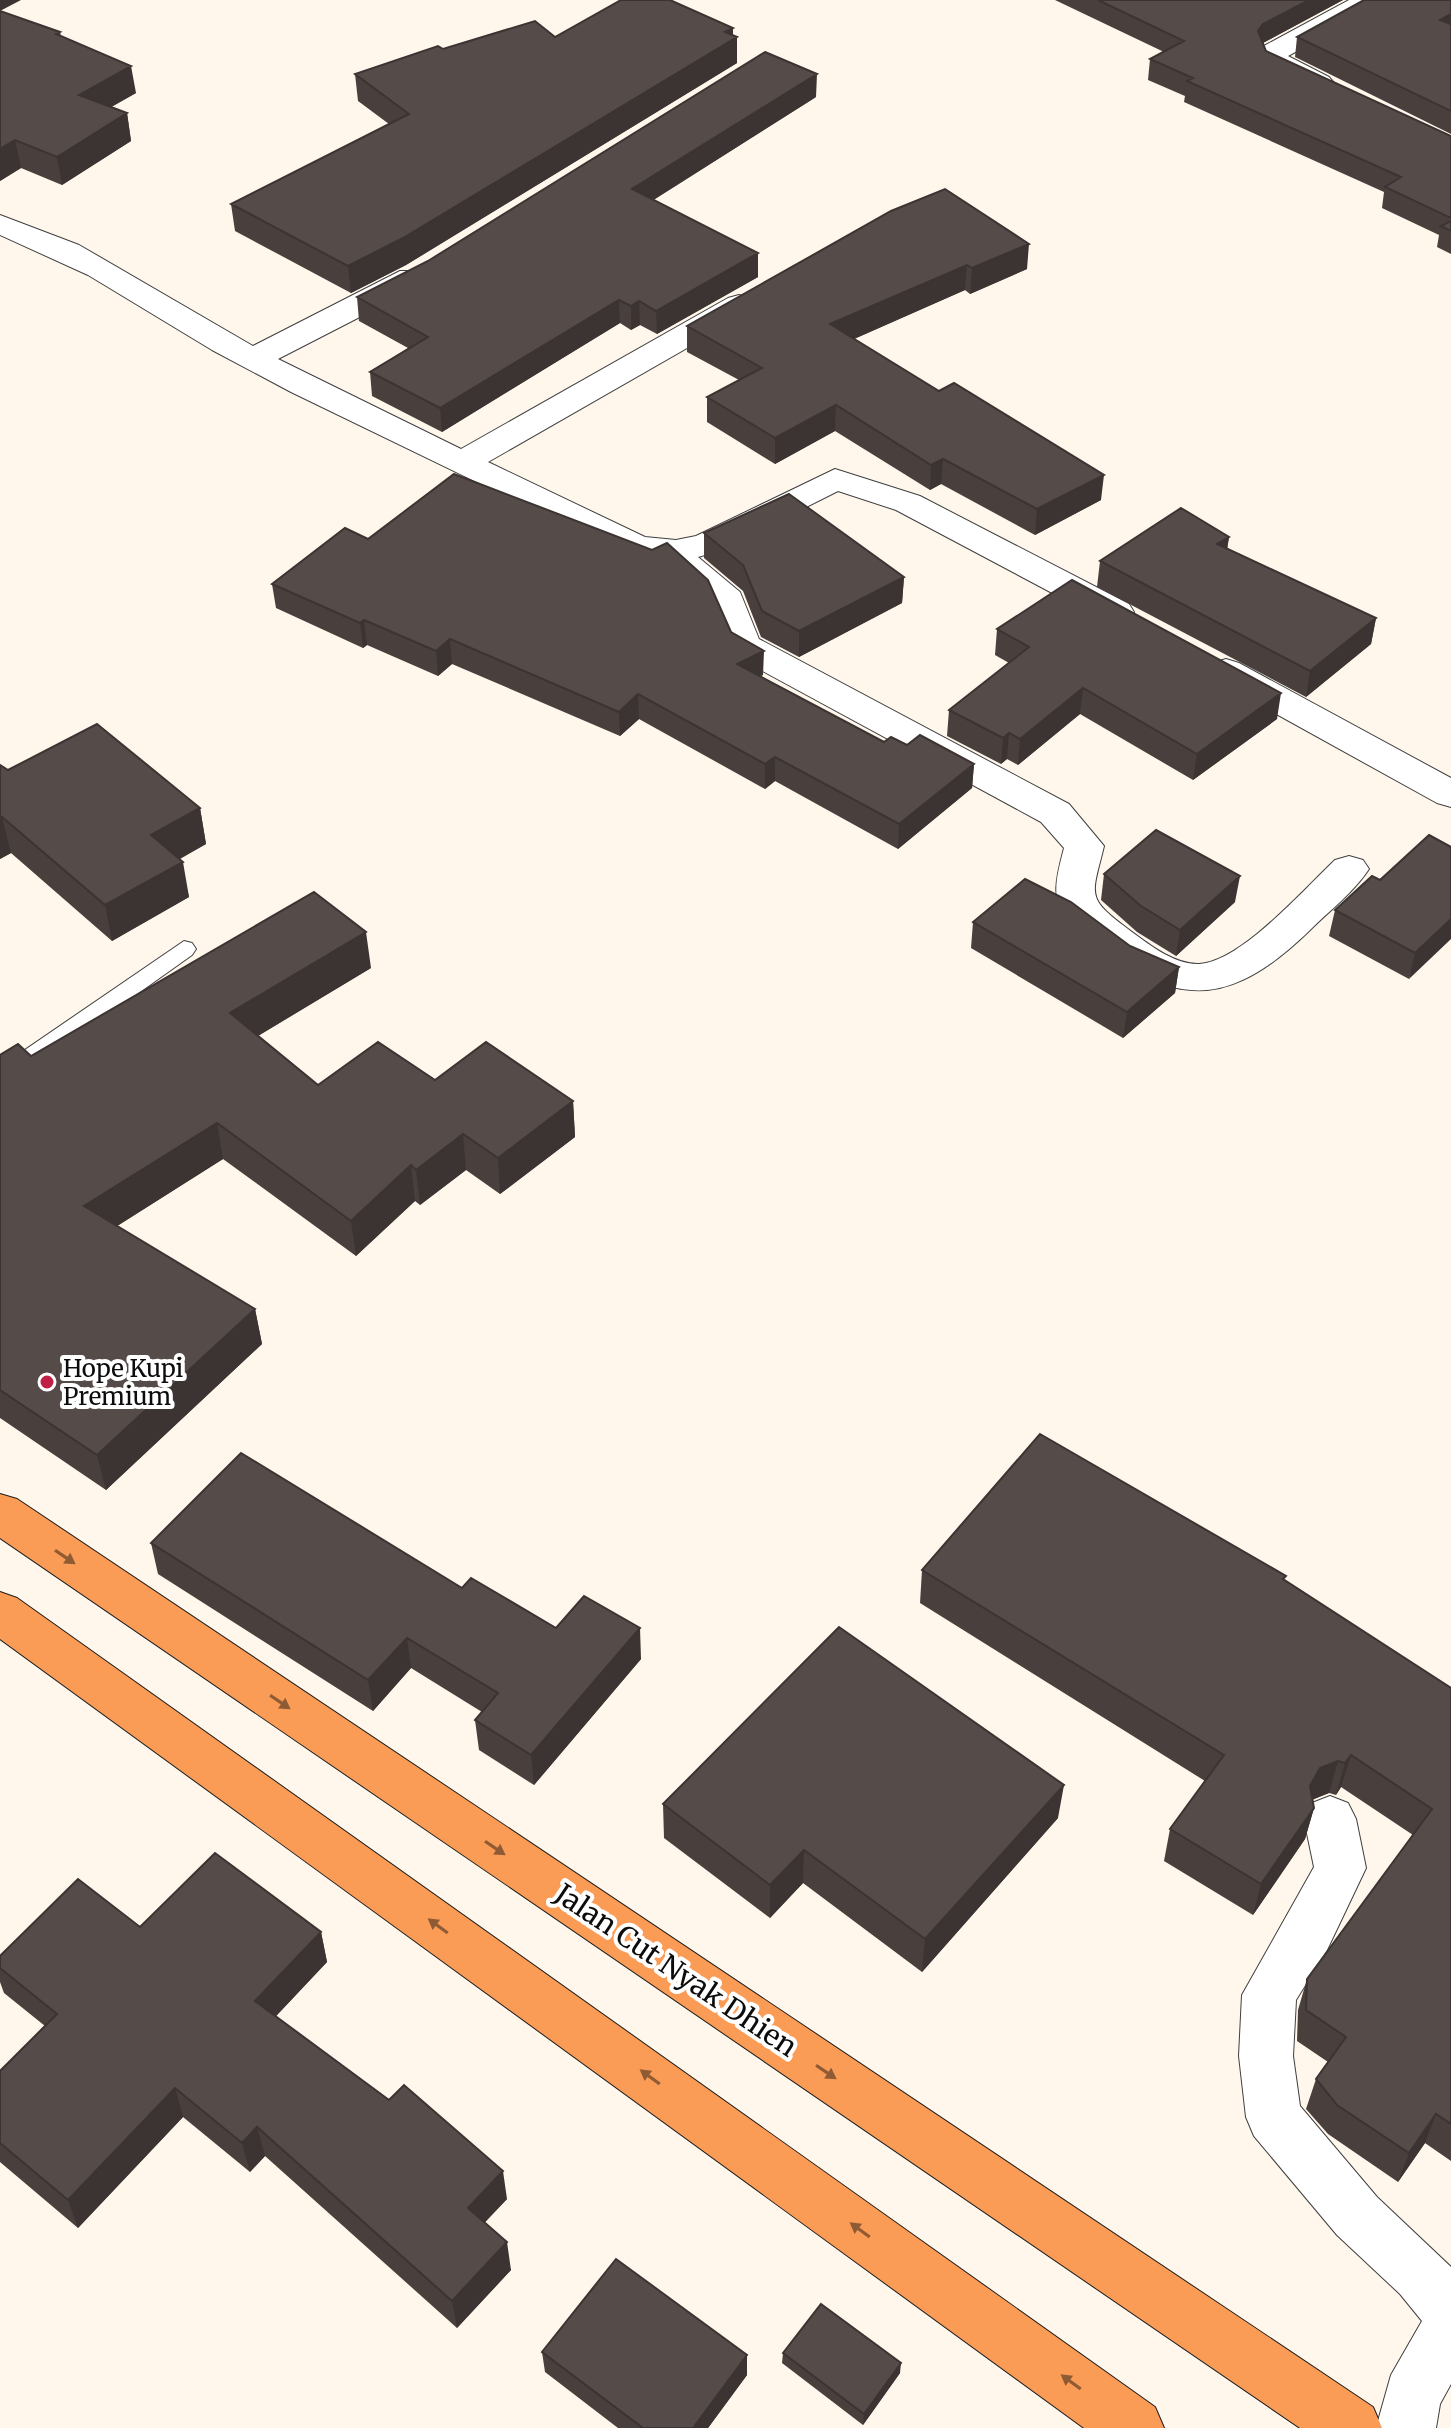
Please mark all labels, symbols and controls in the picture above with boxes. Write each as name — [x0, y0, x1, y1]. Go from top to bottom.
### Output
place label: Hope Kupi Premium — [63, 1353, 183, 1412]
marker: Hope Kupi Premium — [38, 1373, 56, 1391]
one-way arrow — [54, 1549, 75, 1564]
one-way arrow — [269, 1695, 291, 1709]
one-way arrow — [485, 1840, 506, 1855]
street label: Jalan Cut Nyak Dhien — [547, 1875, 804, 2064]
one-way arrow — [428, 1919, 449, 1934]
one-way arrow — [816, 2065, 837, 2080]
one-way arrow — [639, 2070, 660, 2085]
one-way arrow — [850, 2222, 871, 2238]
one-way arrow — [1060, 2374, 1082, 2390]

